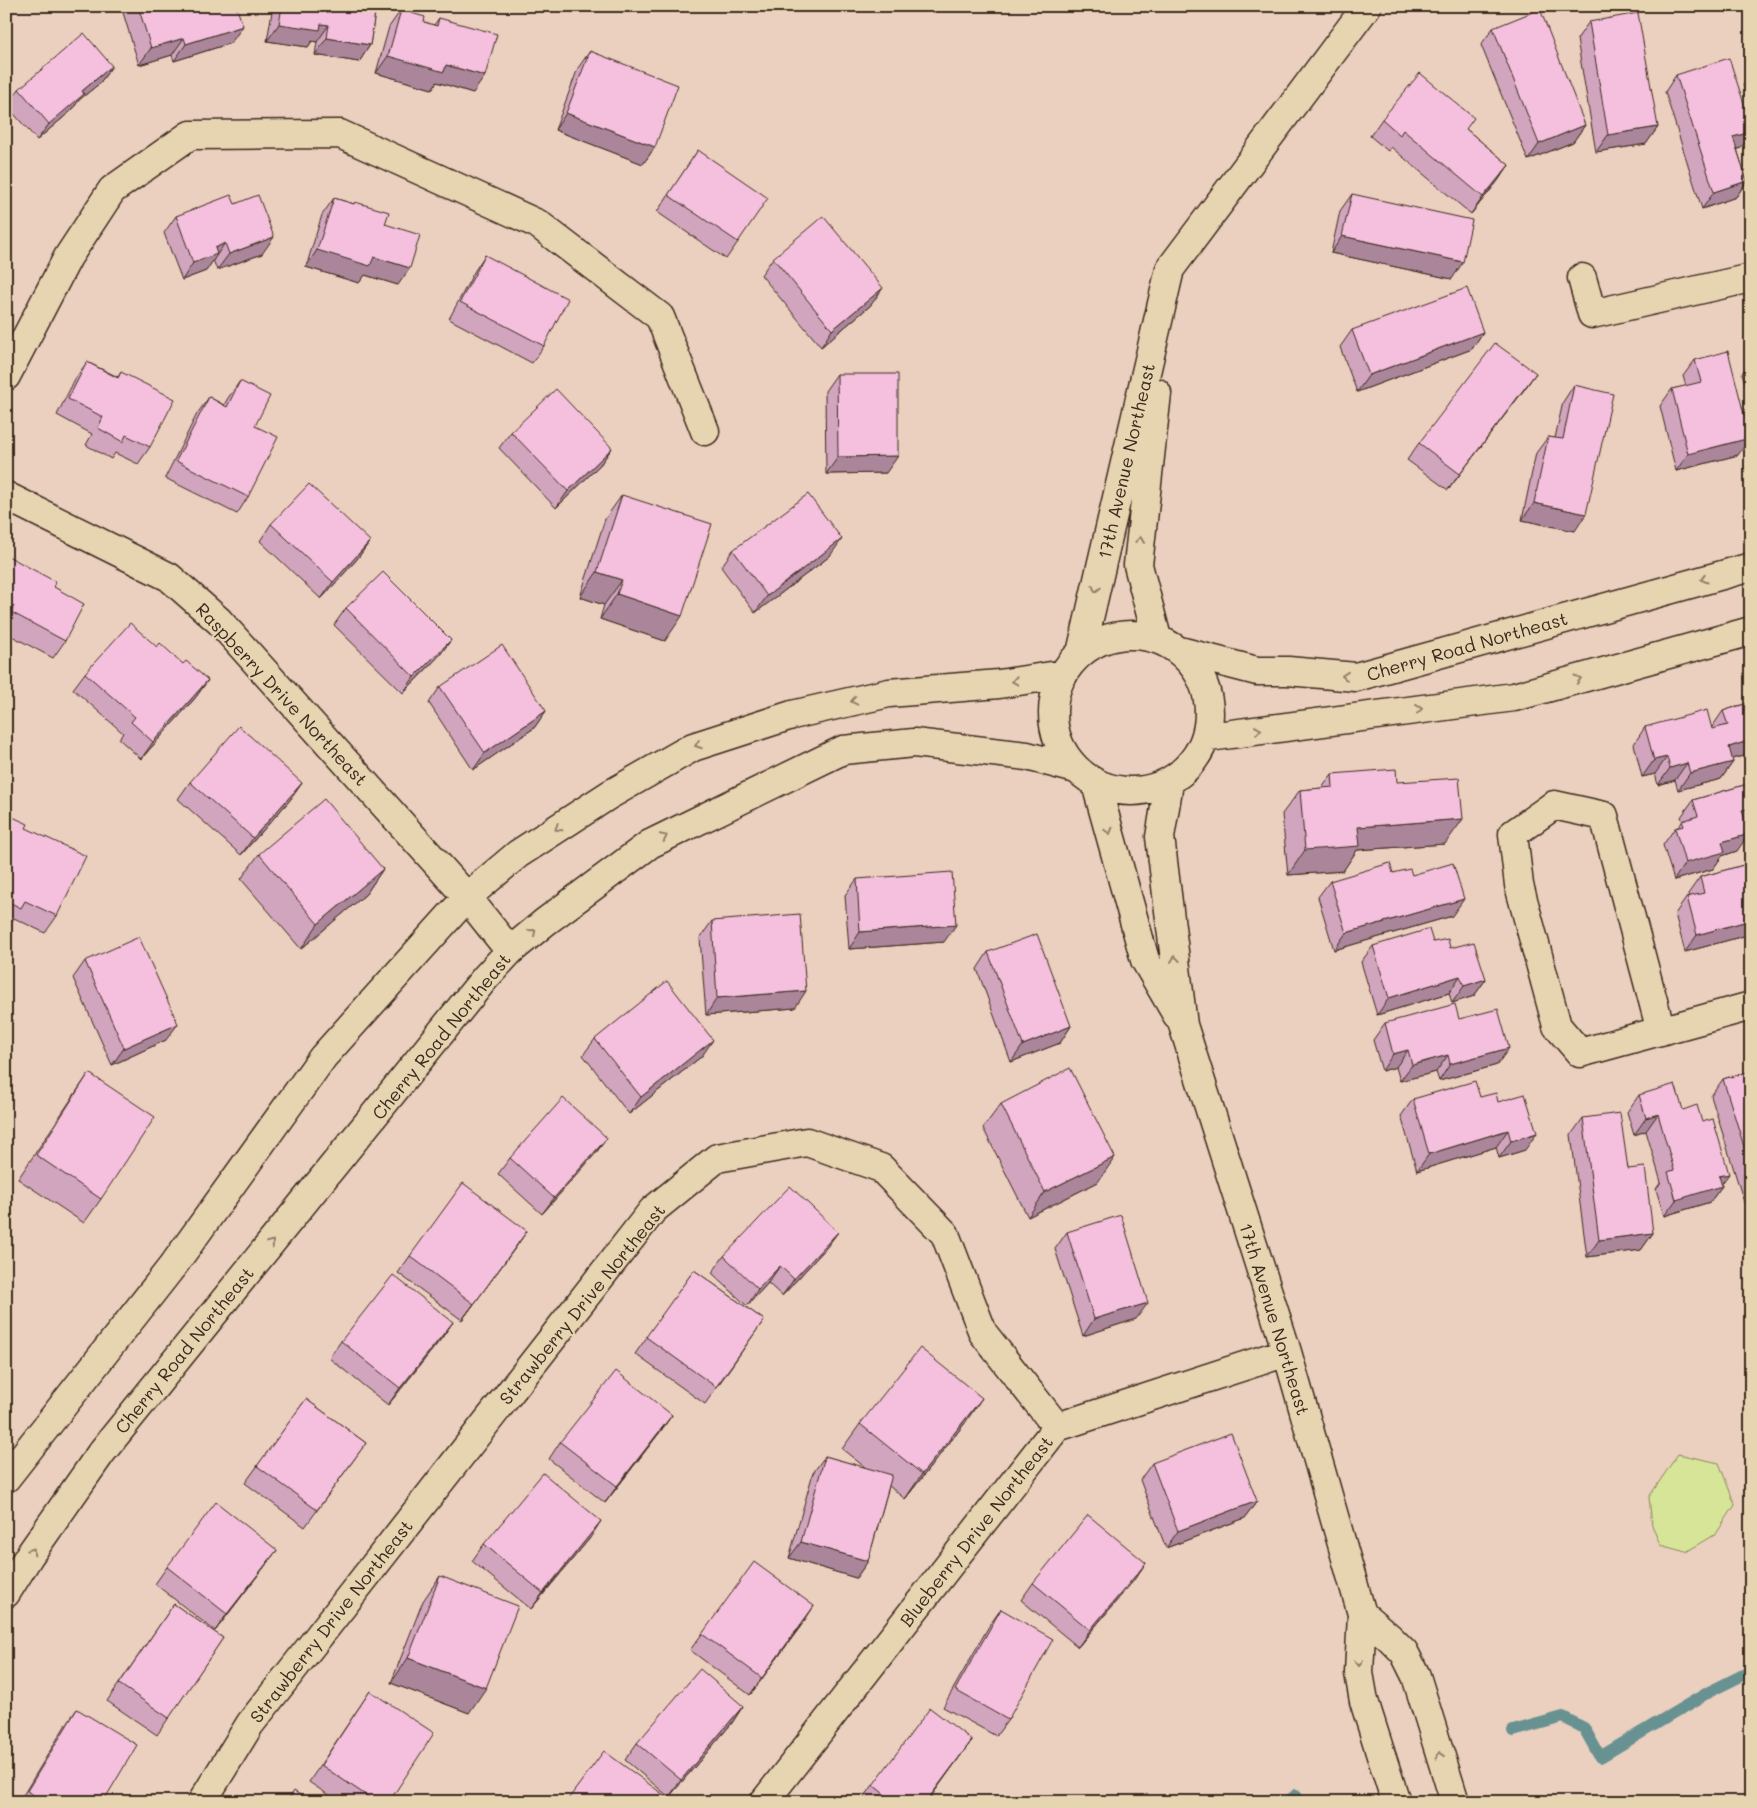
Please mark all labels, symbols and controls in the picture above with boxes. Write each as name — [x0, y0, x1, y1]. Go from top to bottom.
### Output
street label: 17th Avenue Northeast — [1092, 361, 1160, 561]
one-way arrow — [1134, 535, 1145, 543]
one-way arrow — [1699, 573, 1708, 584]
one-way arrow — [1091, 584, 1102, 593]
street label: Raspberry Drive Northeast — [191, 597, 373, 791]
street label: Cherry Road Northeast — [1364, 606, 1570, 686]
one-way arrow — [1340, 671, 1348, 682]
one-way arrow — [1574, 674, 1582, 685]
one-way arrow — [1011, 676, 1020, 686]
one-way arrow — [850, 695, 859, 706]
one-way arrow — [1415, 704, 1423, 715]
one-way arrow — [1254, 725, 1262, 736]
one-way arrow — [694, 739, 703, 749]
one-way arrow — [555, 821, 564, 831]
one-way arrow — [1104, 826, 1114, 834]
one-way arrow — [659, 833, 668, 843]
one-way arrow — [527, 929, 536, 938]
street label: Cherry Road Northeast — [366, 948, 516, 1124]
one-way arrow — [1170, 955, 1181, 963]
street label: Strawberry Drive Northeast — [494, 1199, 670, 1409]
street label: 17th Avenue Northeast — [1234, 1220, 1316, 1418]
one-way arrow — [265, 1240, 274, 1249]
street label: Cherry Road Northeast — [109, 1262, 259, 1438]
street label: Blueberry Drive Northeast — [894, 1431, 1058, 1631]
street label: Strawberry Drive Northeast — [244, 1515, 418, 1727]
one-way arrow — [26, 1548, 35, 1557]
one-way arrow — [1354, 1660, 1364, 1667]
one-way arrow — [1436, 1752, 1446, 1760]

